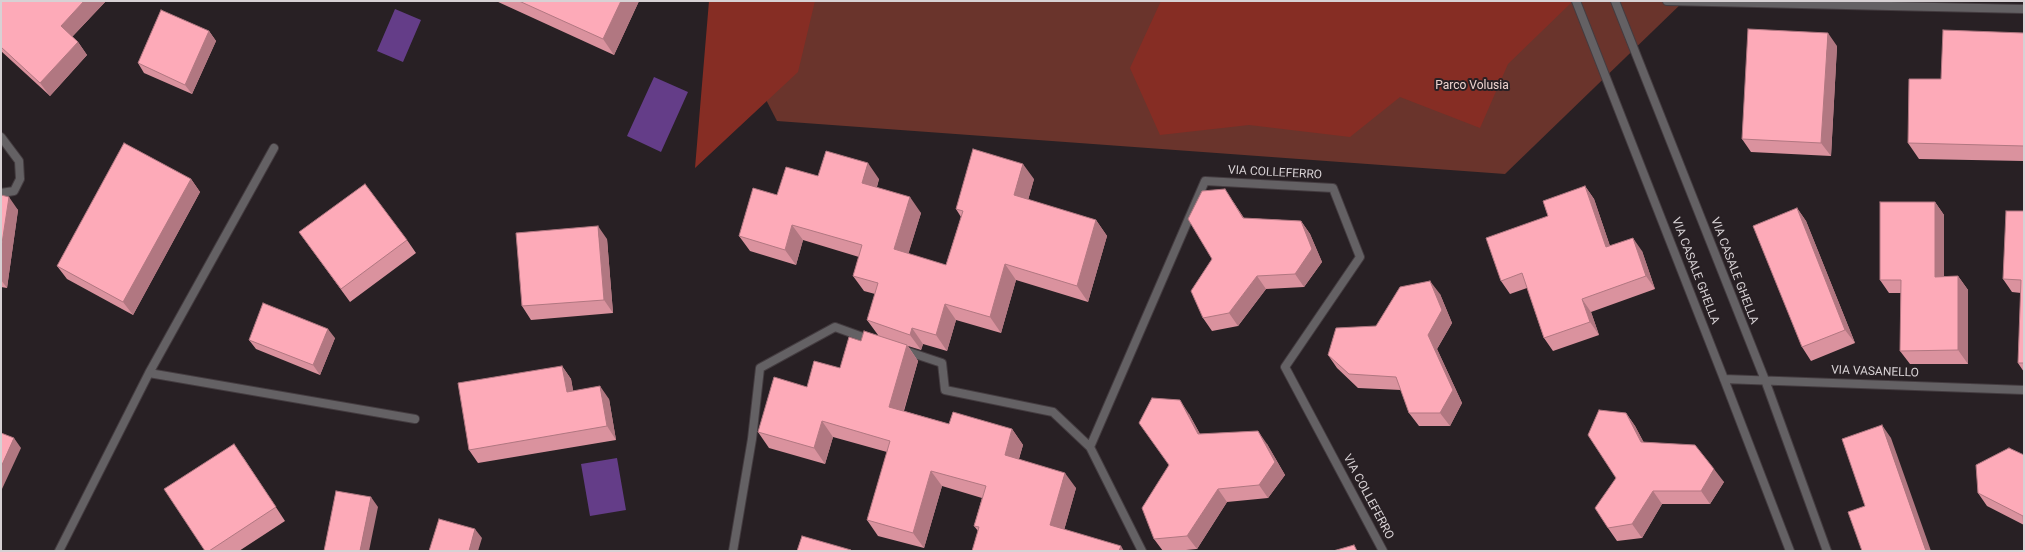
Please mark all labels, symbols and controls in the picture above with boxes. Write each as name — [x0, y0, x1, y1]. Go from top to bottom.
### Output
park label: Parco Volusia — [1435, 79, 1509, 93]
street label: VIA COLLEFERRO — [1228, 163, 1322, 183]
street label: VIA CASALE GHELLA — [1668, 216, 1722, 326]
street label: VIA CASALE GHELLA — [1707, 216, 1761, 326]
street label: VIA VASANELLO — [1831, 363, 1919, 381]
street label: VIA COLLEFERRO — [1340, 452, 1396, 542]

